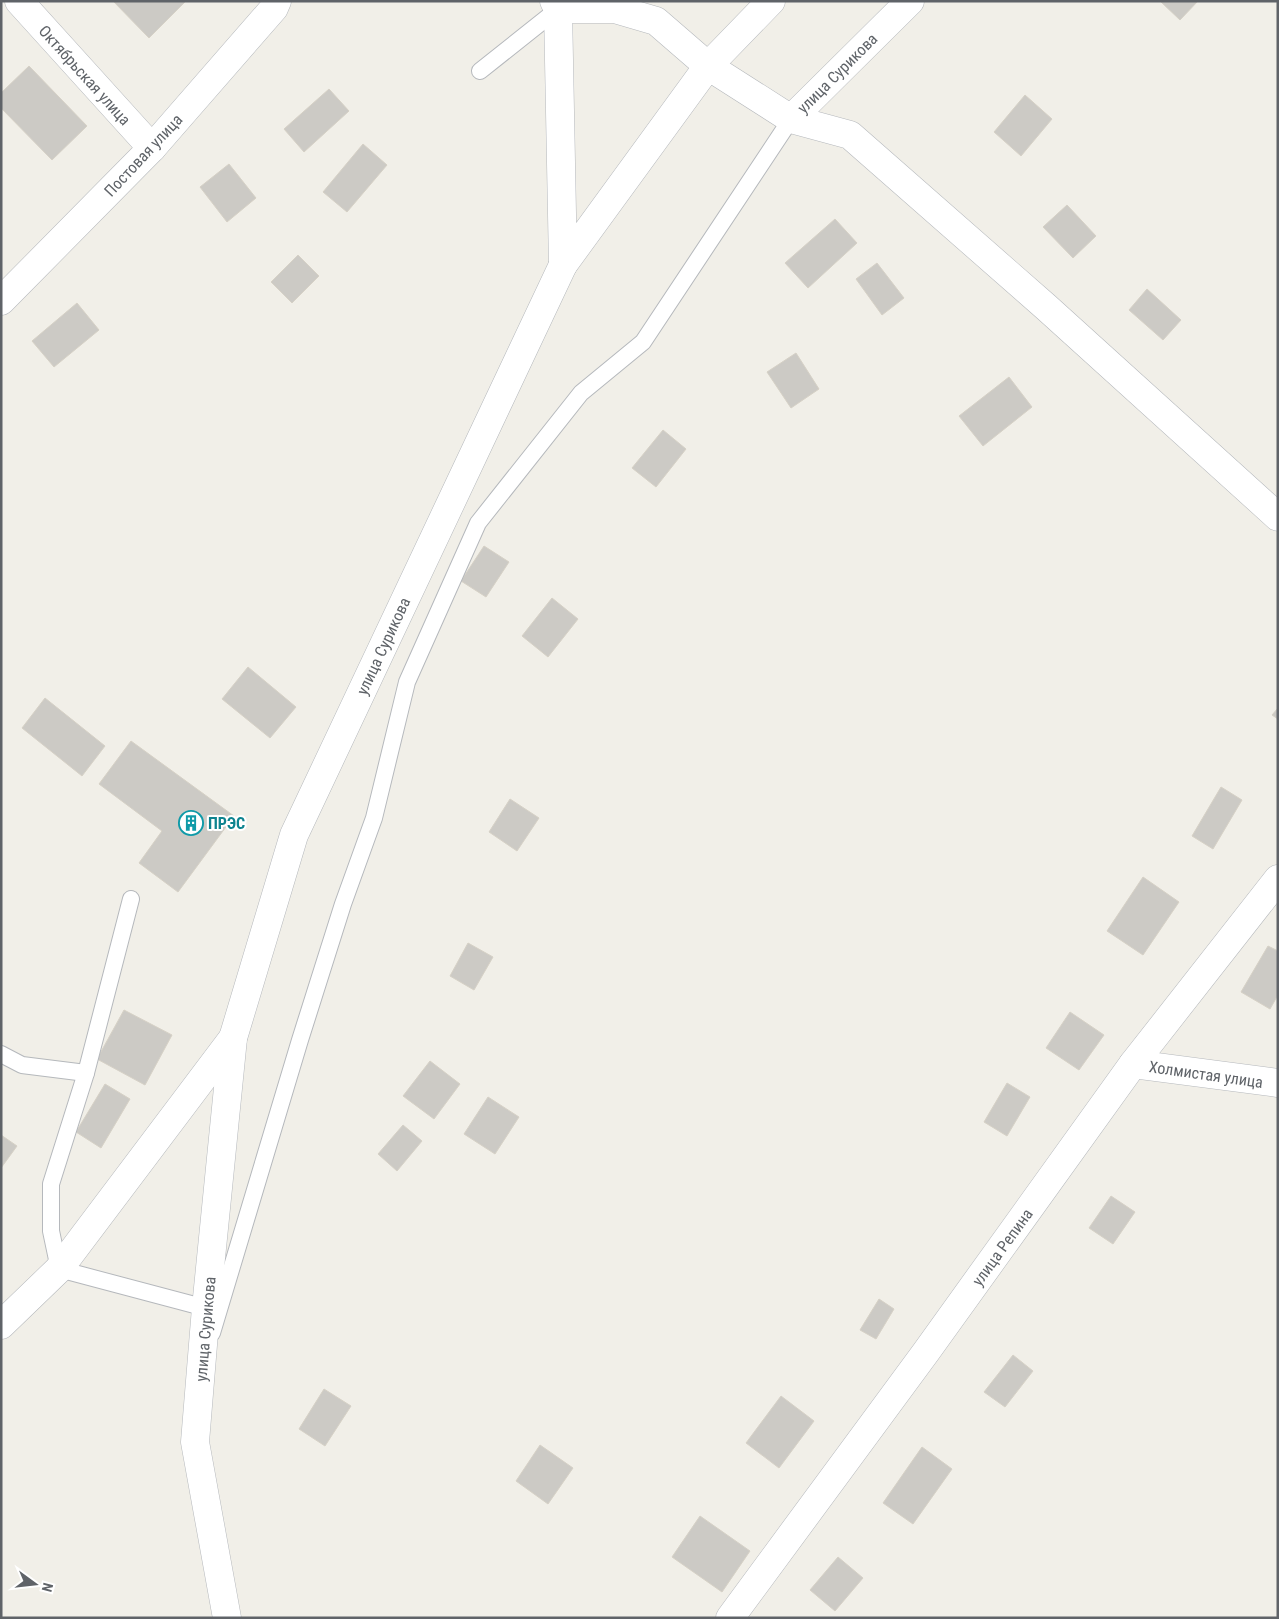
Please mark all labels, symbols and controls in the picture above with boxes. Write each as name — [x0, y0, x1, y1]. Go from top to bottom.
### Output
street label: Октябрьская улица — [35, 21, 134, 129]
street label: улица Сурикова — [793, 29, 881, 117]
street label: Постовая улица — [100, 110, 186, 200]
street label: улица Сурикова — [353, 594, 414, 698]
building icon: ПРЭС — [178, 810, 204, 836]
place label: ПРЭС — [208, 814, 245, 833]
street label: Холмистая улица — [1148, 1057, 1264, 1092]
street label: улица Репина — [968, 1205, 1037, 1290]
street label: улица Сурикова — [191, 1276, 220, 1382]
north arrow — [10, 1559, 60, 1609]
text: N — [39, 1581, 56, 1594]

